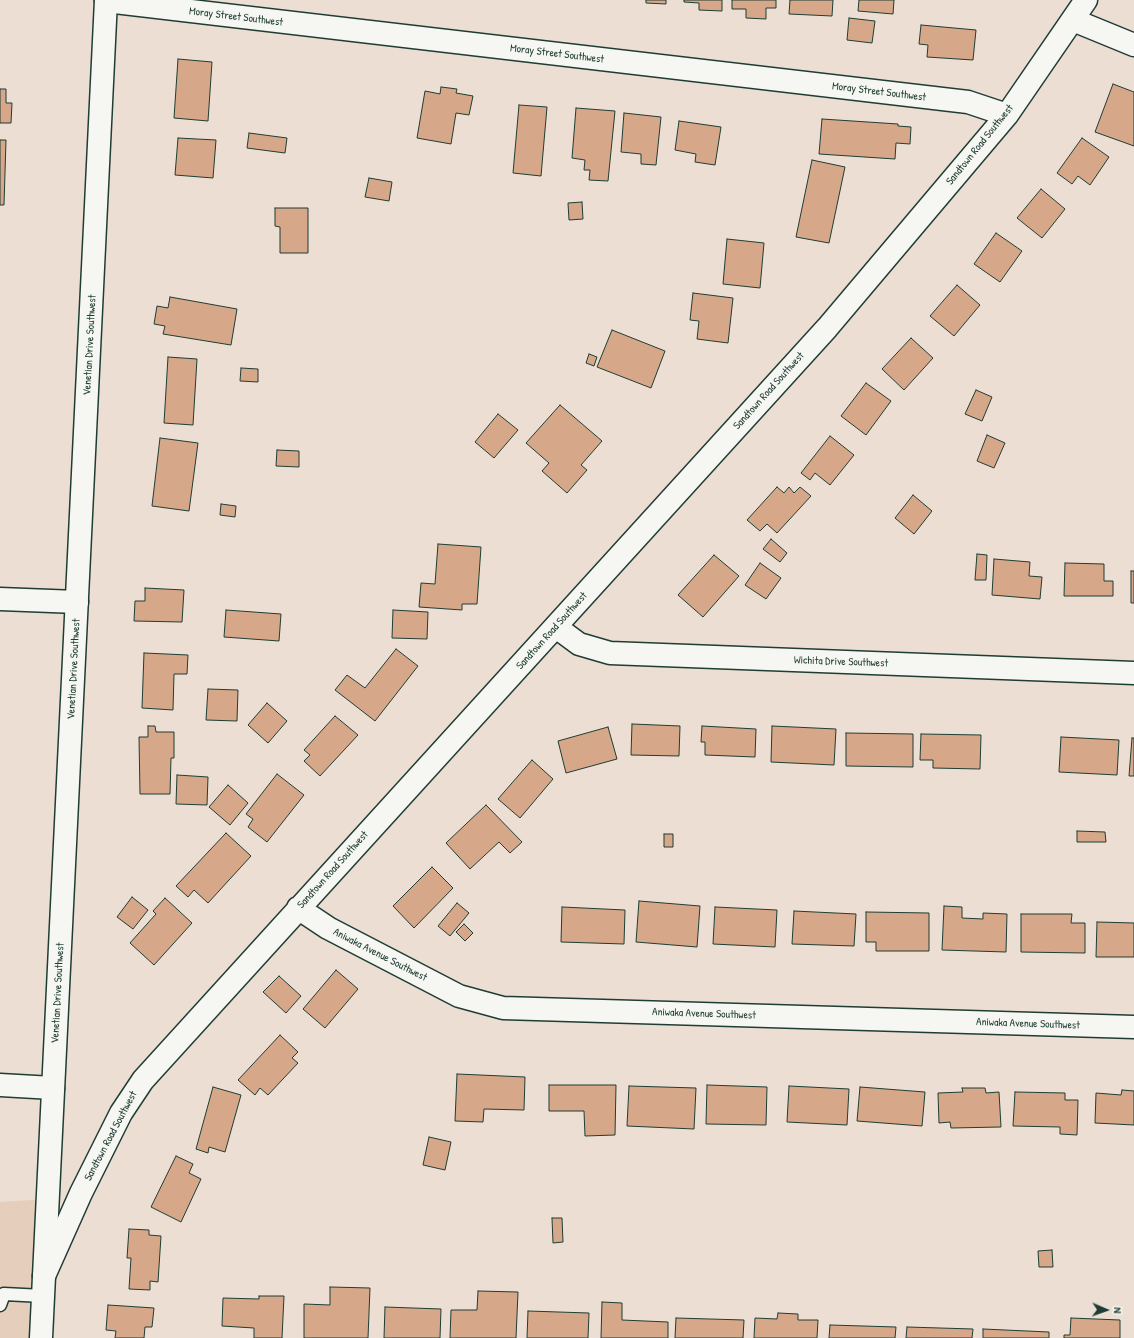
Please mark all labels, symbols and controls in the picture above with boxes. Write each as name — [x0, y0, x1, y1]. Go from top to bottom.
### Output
street label: Moray Street Southwest — [188, 5, 284, 29]
street label: Moray Street Southwest — [509, 42, 605, 66]
street label: Moray Street Southwest — [831, 80, 927, 104]
street label: Sandtown Road Southwest — [943, 102, 1017, 188]
street label: Venetian Drive Southwest — [81, 294, 99, 396]
street label: Sandtown Road Southwest — [731, 350, 807, 432]
street label: Sandtown Road Southwest — [514, 590, 590, 672]
street label: Venetian Drive Southwest — [65, 618, 83, 720]
street label: Wichita Drive Southwest — [794, 654, 888, 670]
street label: Sandtown Road Southwest — [295, 829, 371, 911]
street label: Aniwaka Avenue Southwest — [331, 926, 429, 984]
street label: Venetian Drive Southwest — [49, 942, 67, 1044]
street label: Aniwaka Avenue Southwest — [652, 1006, 756, 1022]
street label: Aniwaka Avenue Southwest — [976, 1016, 1080, 1032]
street label: Sandtown Road Southwest — [82, 1089, 140, 1183]
north arrow — [1086, 1290, 1126, 1330]
text: N — [1111, 1307, 1125, 1314]

